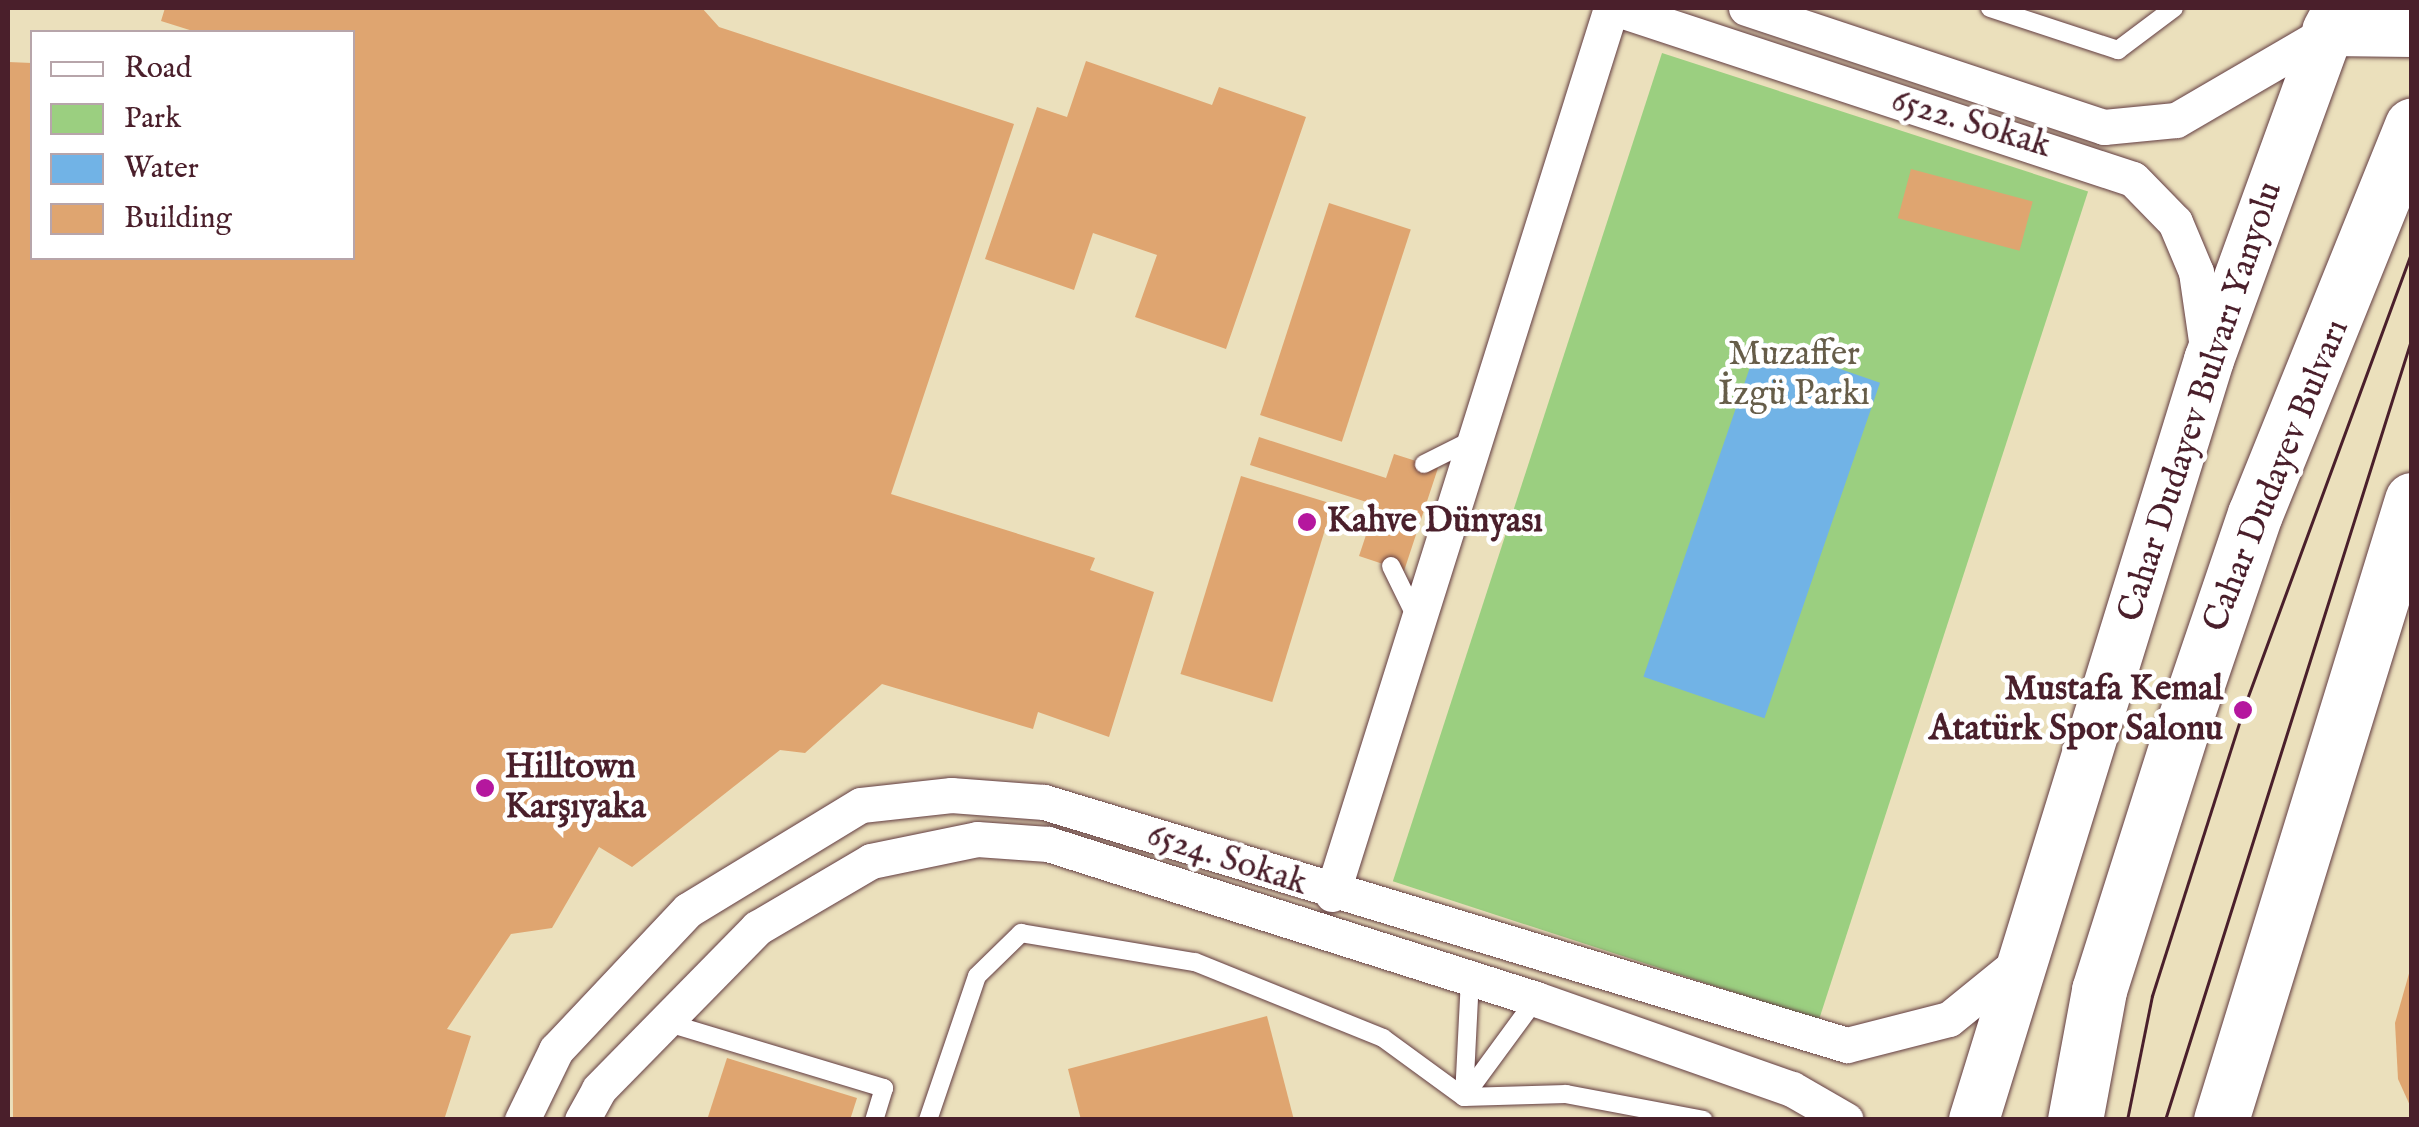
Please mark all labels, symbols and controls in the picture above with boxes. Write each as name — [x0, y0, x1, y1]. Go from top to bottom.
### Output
legend — [30, 30, 355, 260]
text: Road — [124, 50, 192, 88]
street label: 6522. Sokak — [1886, 80, 2056, 168]
text: Park — [124, 100, 181, 138]
text: Water — [124, 150, 199, 188]
street label: Cahar Dudayev Bulvarı Yanyolu — [2110, 177, 2292, 627]
text: Building — [124, 200, 232, 238]
street label: Cahar Dudayev Bulvarı — [2195, 314, 2359, 638]
park label: Muzaffer İzgü Parkı — [1718, 334, 1870, 416]
place label: Kahve Dünyası — [1327, 501, 1543, 543]
marker: Kahve Dünyası — [1296, 511, 1318, 533]
place label: Mustafa Kemal Atatürk Spor Salonu — [1929, 669, 2223, 751]
marker: Mustafa Kemal Atatürk Spor Salonu — [2232, 699, 2254, 721]
place label: Hilltown Karşıyaka — [505, 747, 646, 829]
marker: Hilltown Karşıyaka — [474, 777, 496, 799]
street label: 6524. Sokak — [1142, 814, 1312, 906]

